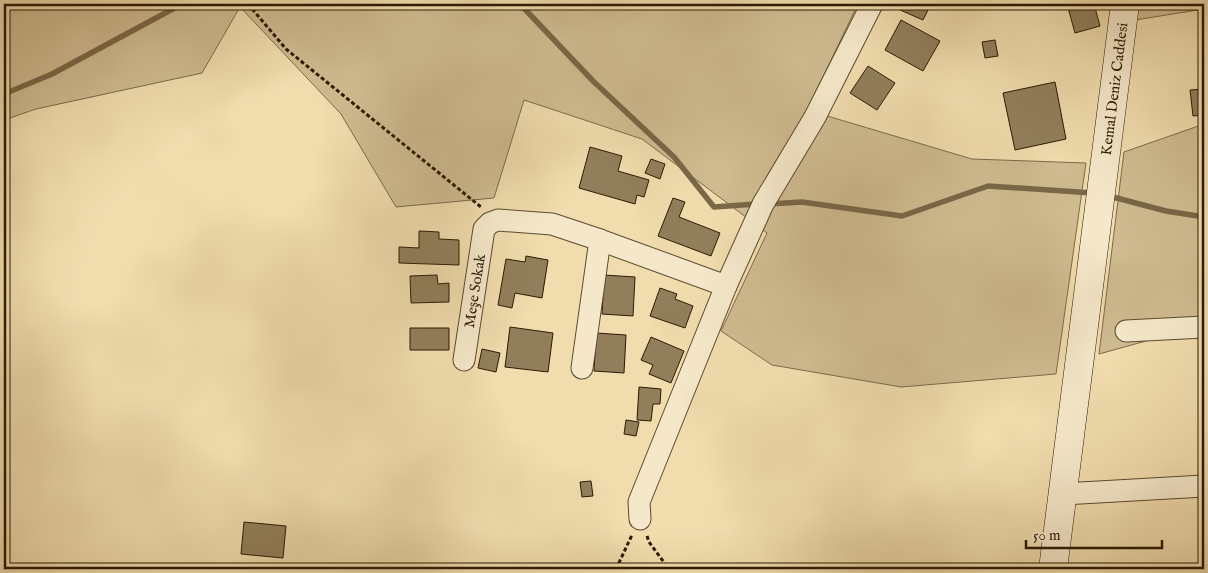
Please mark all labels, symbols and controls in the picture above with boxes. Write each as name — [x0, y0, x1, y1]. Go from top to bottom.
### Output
street label: Kemal Deniz Caddesi — [1097, 21, 1133, 157]
street label: Meşe Sokak — [460, 252, 490, 329]
scale bar — [1026, 518, 1162, 550]
text: 50 m — [1033, 526, 1061, 545]

